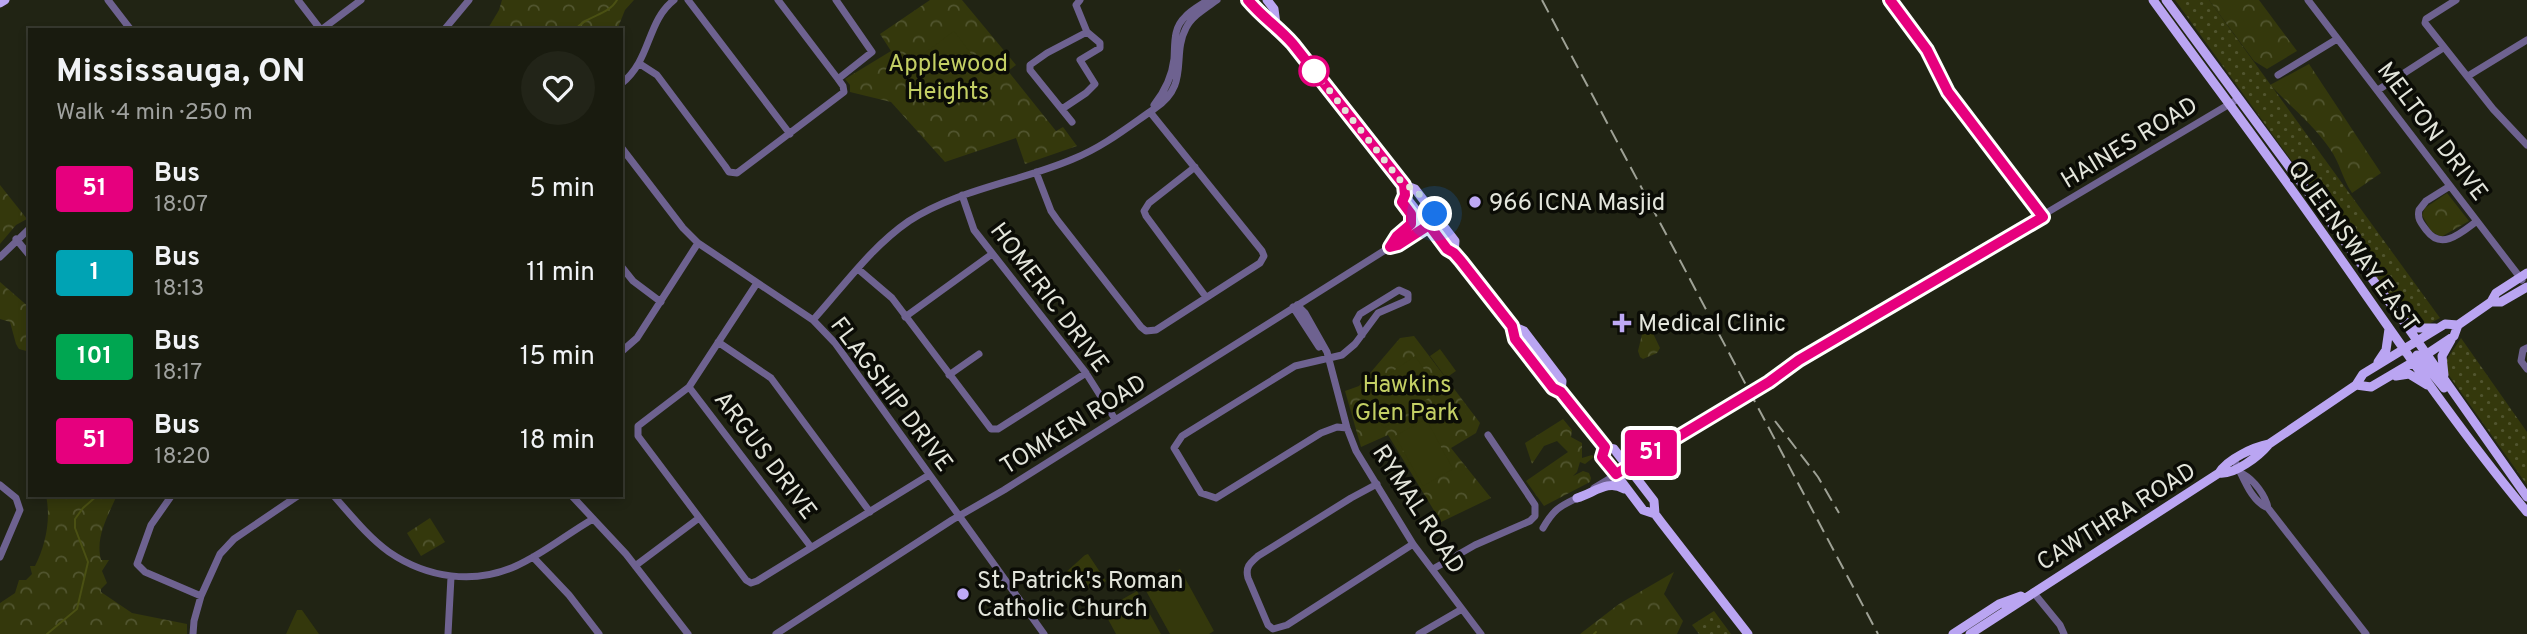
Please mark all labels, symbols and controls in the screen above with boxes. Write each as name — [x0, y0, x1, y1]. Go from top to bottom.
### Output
park label: Applewood Heights — [888, 50, 1008, 108]
button: heart — [521, 51, 595, 125]
text: Mississauga, ON — [56, 52, 306, 94]
unlabelled marker — [1299, 56, 1329, 86]
street label: MELTON DRIVE — [2369, 57, 2493, 208]
street label: HAINES ROAD — [2056, 91, 2204, 196]
text: Walk · 4 min · 250 m — [56, 99, 253, 128]
street label: QUEENSWAY EAST — [2280, 155, 2425, 339]
text: Bus — [154, 158, 200, 191]
text: 5 min — [529, 173, 595, 206]
text: 51 — [82, 174, 107, 204]
place label: 966 ICNA Masjid — [1489, 189, 1665, 219]
text: 18:07 — [154, 191, 208, 220]
marker: 966 ICNA Masjid — [1467, 194, 1483, 210]
your location — [1417, 196, 1452, 231]
street label: HOMERIC DRIVE — [982, 217, 1115, 379]
text: Bus — [154, 242, 200, 275]
text: 11 min — [526, 257, 595, 290]
text: 1 — [90, 258, 99, 288]
text: 18:13 — [154, 275, 204, 304]
place label: Medical Clinic — [1638, 310, 1786, 340]
street label: FLAGSHIP DRIVE — [822, 312, 958, 478]
marker: Medical Clinic — [1612, 313, 1632, 333]
text: Bus — [154, 326, 200, 359]
text: 15 min — [520, 341, 595, 374]
text: 101 — [77, 342, 112, 372]
text: 18:17 — [154, 359, 202, 388]
street label: TOMKEN ROAD — [995, 369, 1153, 483]
park label: Hawkins Glen Park — [1355, 371, 1459, 429]
street label: ARGUS DRIVE — [706, 386, 822, 526]
text: Bus — [154, 410, 200, 443]
text: 18 min — [520, 425, 595, 458]
text: 51 — [82, 426, 107, 456]
line badge: 51 — [1620, 430, 1682, 476]
text: 51 — [1639, 438, 1663, 468]
street label: RYMAL ROAD — [1364, 440, 1470, 580]
text: 18:20 — [154, 443, 211, 472]
street label: CAWTHRA ROAD — [2032, 457, 2202, 579]
place label: St. Patrick's Roman Catholic Church — [977, 567, 1183, 625]
marker: St. Patrick's Roman Catholic Church — [955, 586, 971, 602]

